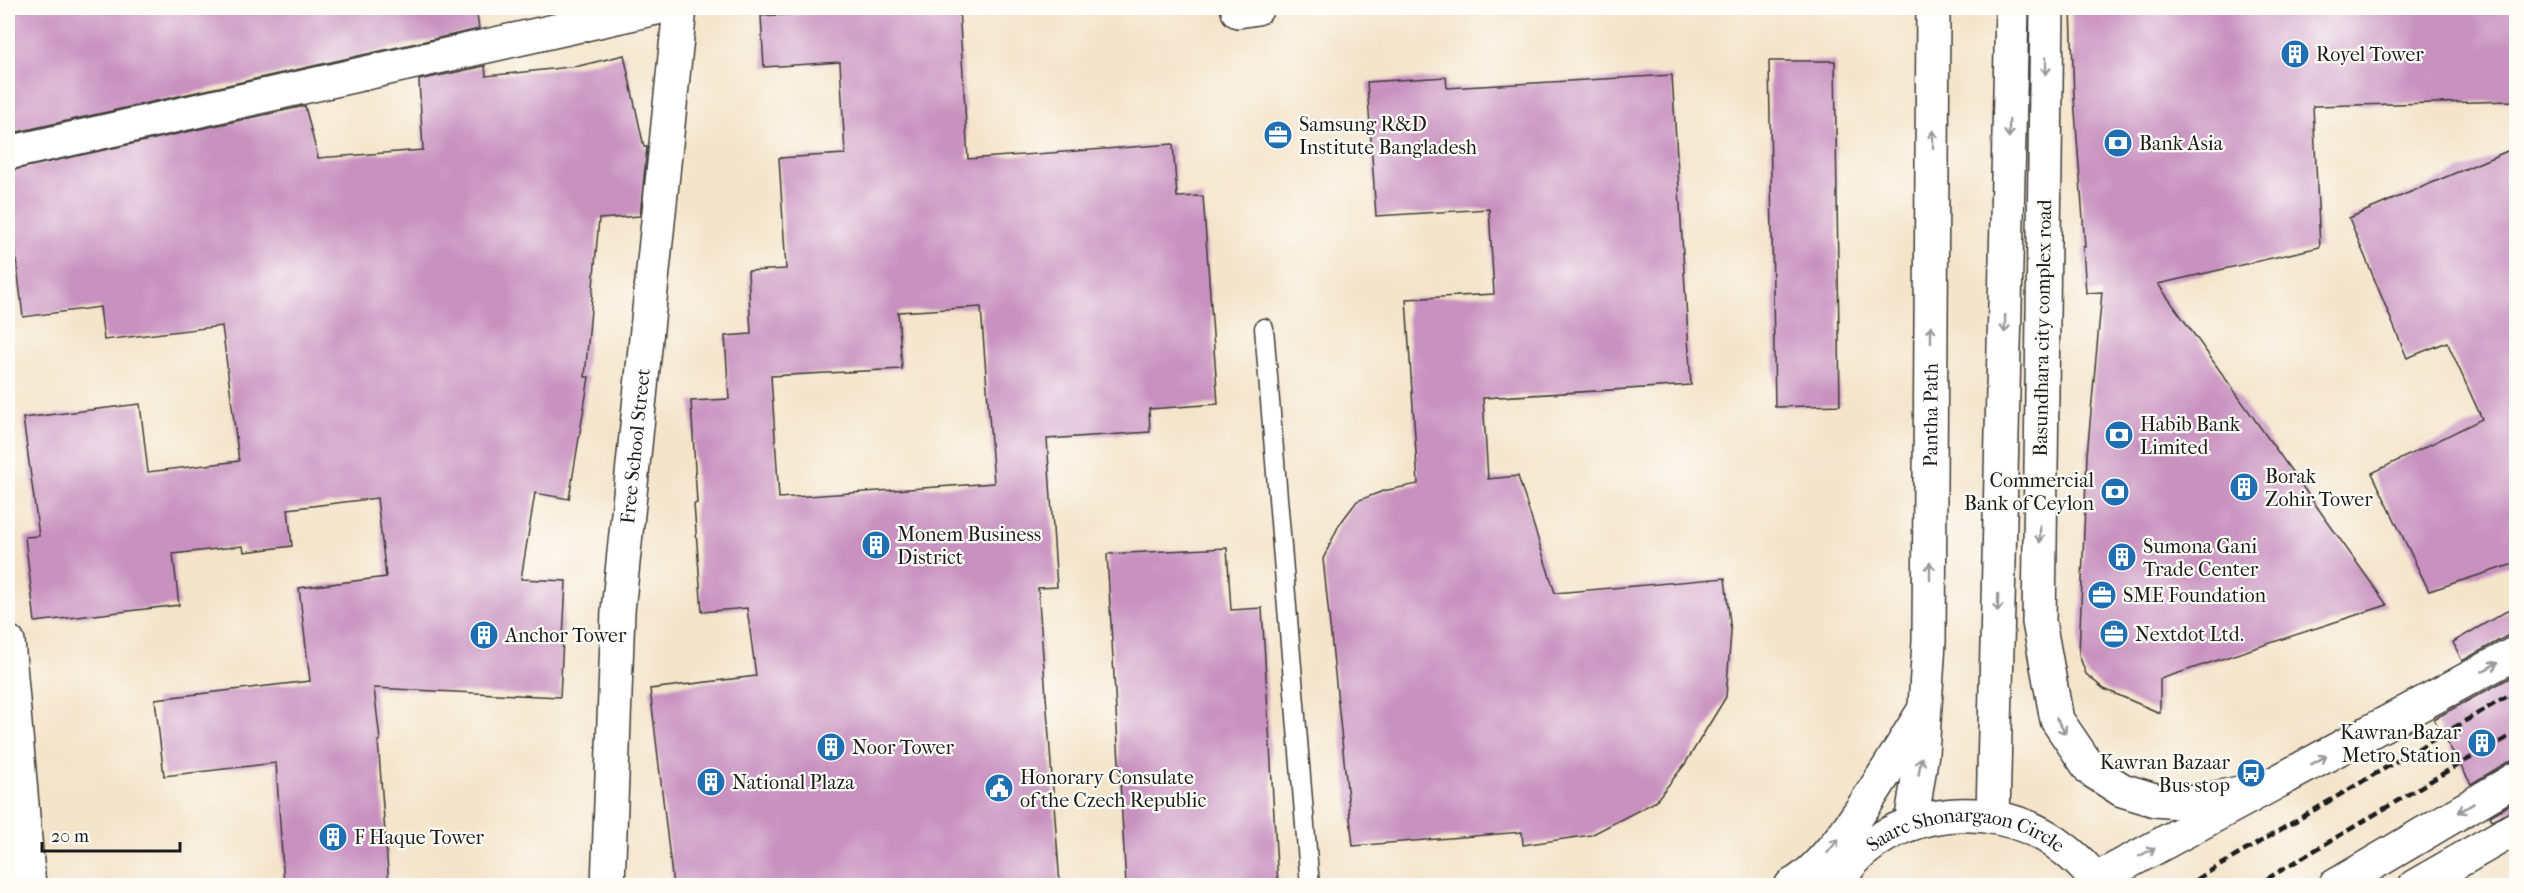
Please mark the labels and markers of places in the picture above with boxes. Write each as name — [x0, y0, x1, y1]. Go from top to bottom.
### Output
building icon: Royel Tower — [2279, 38, 2311, 70]
place label: Royel Tower — [2316, 43, 2424, 66]
place label: Samsung R&D Institute Bangladesh — [1299, 113, 1478, 159]
office icon: Samsung R&D Institute Bangladesh — [1262, 119, 1294, 151]
bank icon: Bank Asia — [2102, 127, 2134, 159]
place label: Bank Asia — [2139, 132, 2224, 155]
place label: Habib Bank Limited — [2140, 413, 2241, 459]
bank icon: Habib Bank Limited — [2103, 419, 2135, 451]
place label: Borak Zohir Tower — [2265, 465, 2373, 511]
place label: Commercial Bank of Ceylon — [1964, 469, 2094, 515]
building icon: Borak Zohir Tower — [2228, 471, 2260, 503]
bank icon: Commercial Bank of Ceylon — [2099, 476, 2131, 508]
place label: Monem Business District — [897, 523, 1041, 569]
building icon: Monem Business District — [860, 529, 892, 561]
place label: Sumona Gani Trade Center — [2143, 535, 2259, 581]
building icon: Sumona Gani Trade Center — [2106, 541, 2138, 573]
office icon: SME Foundation — [2086, 579, 2118, 611]
place label: SME Foundation — [2123, 584, 2267, 607]
office icon: Nextdot Ltd. — [2098, 618, 2130, 650]
building icon: Anchor Tower — [468, 619, 500, 651]
place label: Nextdot Ltd. — [2135, 623, 2244, 646]
place label: Anchor Tower — [504, 624, 627, 647]
place label: Kawran Bazar Metro Station — [2340, 721, 2461, 767]
building icon: Kawran Bazar Metro Station — [2466, 727, 2498, 759]
building icon: Noor Tower — [815, 731, 847, 763]
place label: Noor Tower — [852, 736, 954, 759]
place label: Kawran Bazaar Bus stop — [2100, 751, 2230, 797]
bus stop icon: Kawran Bazaar Bus stop — [2235, 757, 2267, 789]
building icon: National Plaza — [695, 766, 727, 798]
place label: Honorary Consulate of the Czech Republic — [1020, 766, 1206, 812]
place label: National Plaza — [732, 771, 855, 794]
public building icon: Honorary Consulate of the Czech Republic — [983, 772, 1015, 804]
building icon: F Haque Tower — [317, 821, 349, 853]
place label: F Haque Tower — [354, 826, 485, 849]

